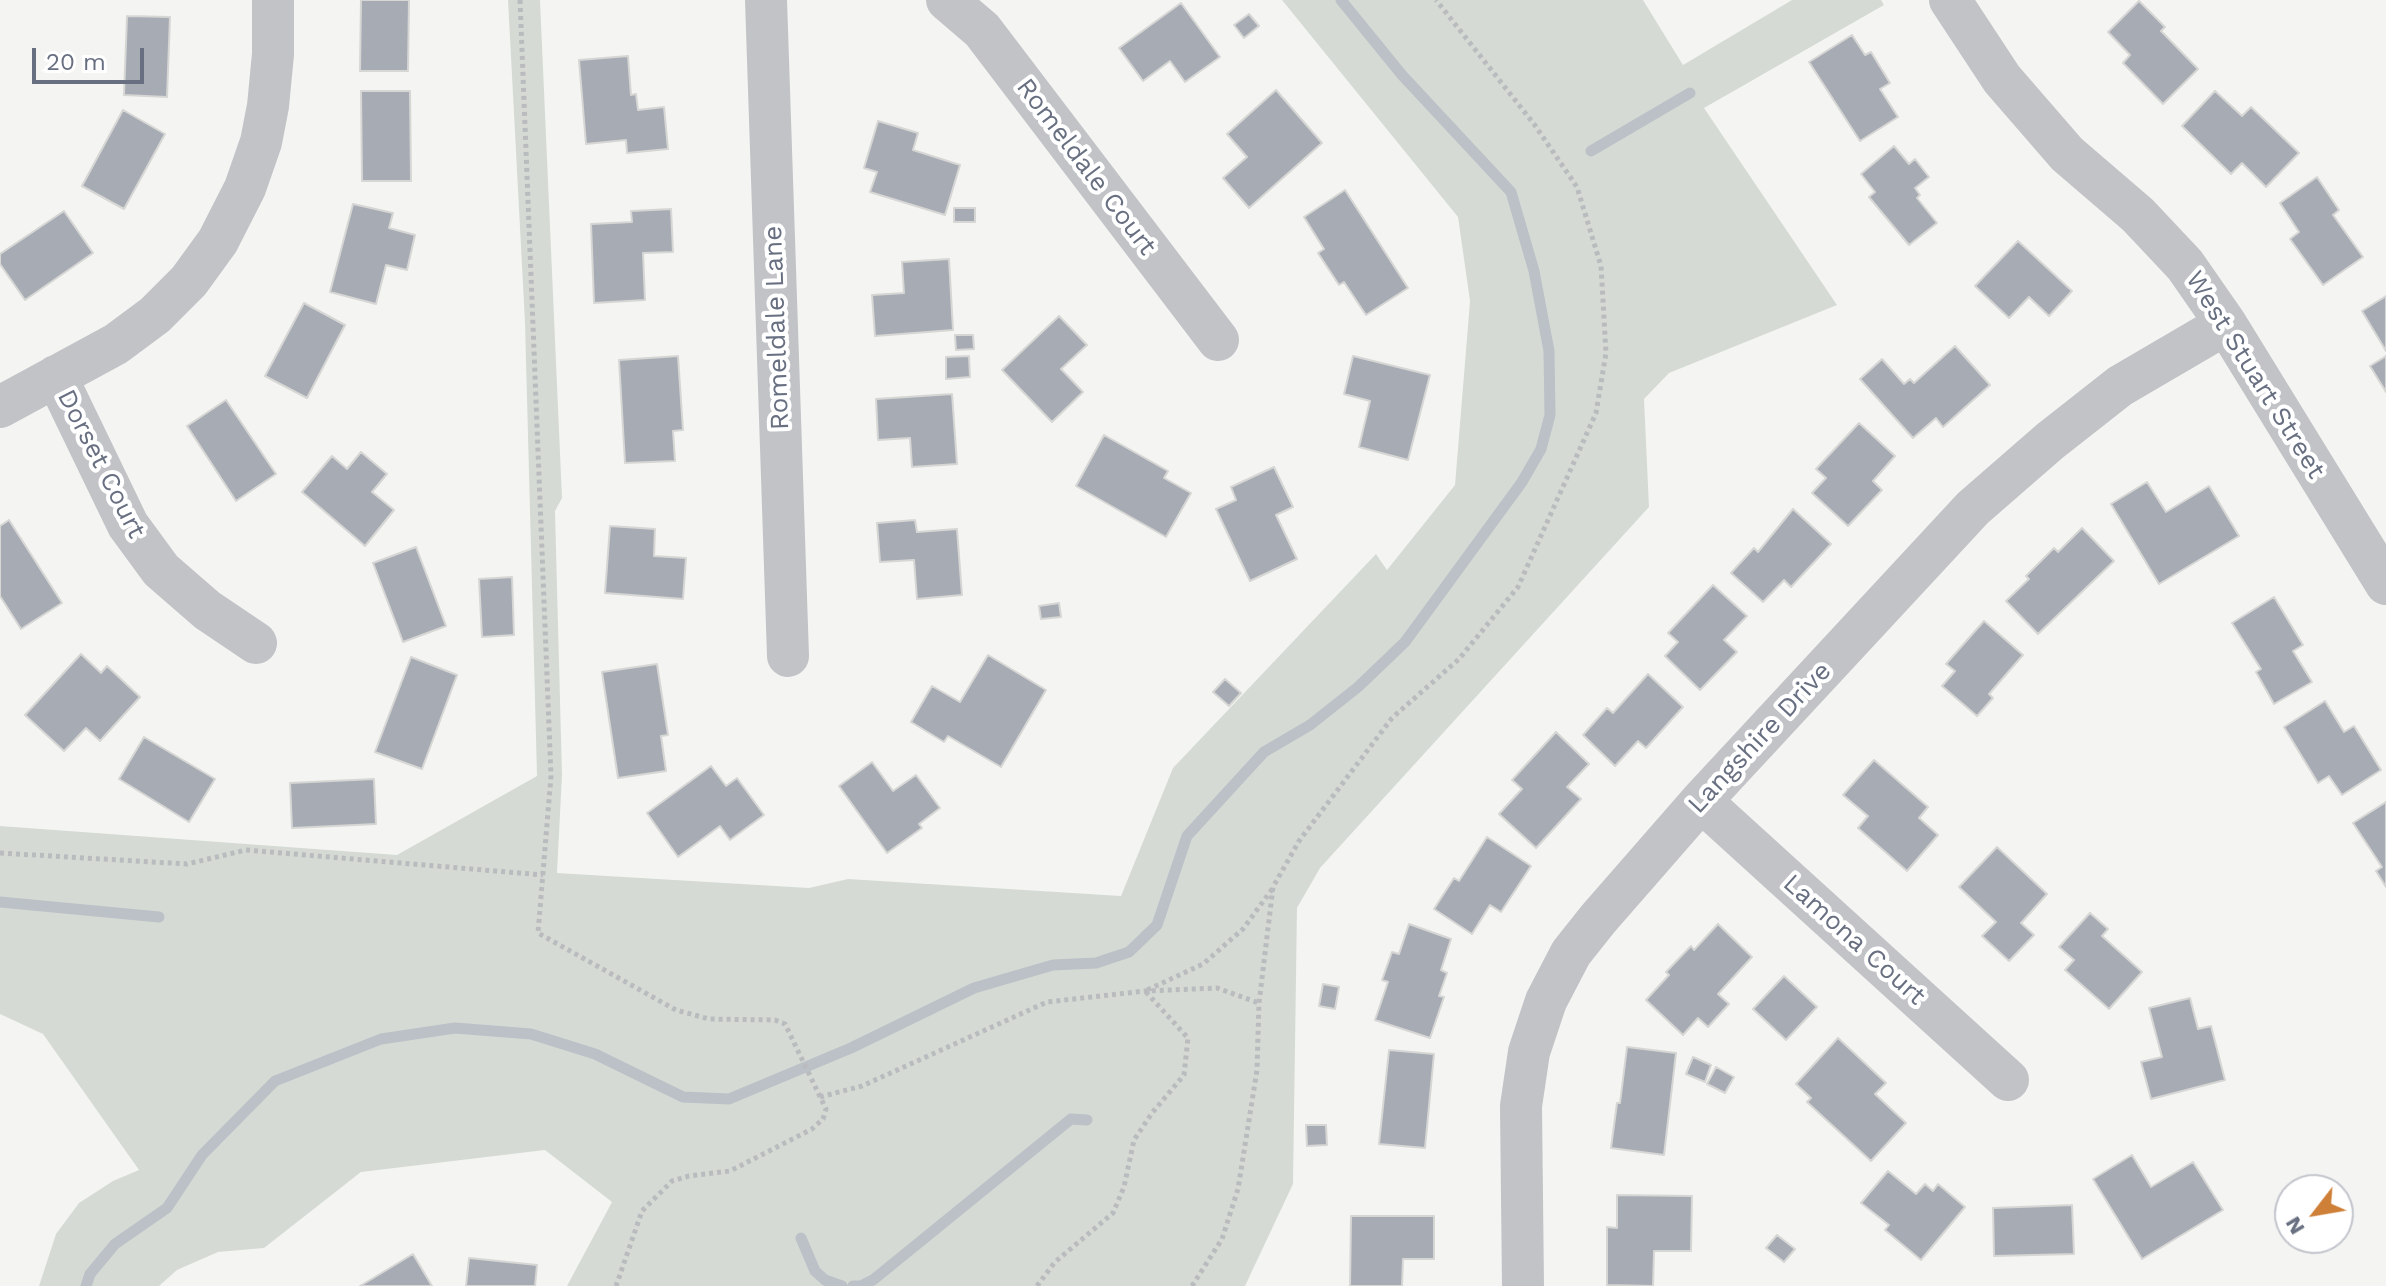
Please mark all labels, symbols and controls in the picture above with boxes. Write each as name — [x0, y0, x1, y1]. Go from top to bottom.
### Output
scale bar — [36, 32, 148, 82]
text: 20 m — [46, 48, 106, 76]
street label: Romeldale Court — [1009, 72, 1163, 262]
street label: Romeldale Lane — [758, 225, 796, 431]
street label: West Stuart Street — [2179, 266, 2331, 484]
street label: Dorset Court — [50, 384, 152, 544]
street label: Langshire Drive — [1682, 656, 1838, 820]
street label: Lamona Court — [1776, 868, 1932, 1012]
north arrow — [2274, 1174, 2354, 1254]
text: N — [2280, 1212, 2310, 1239]

